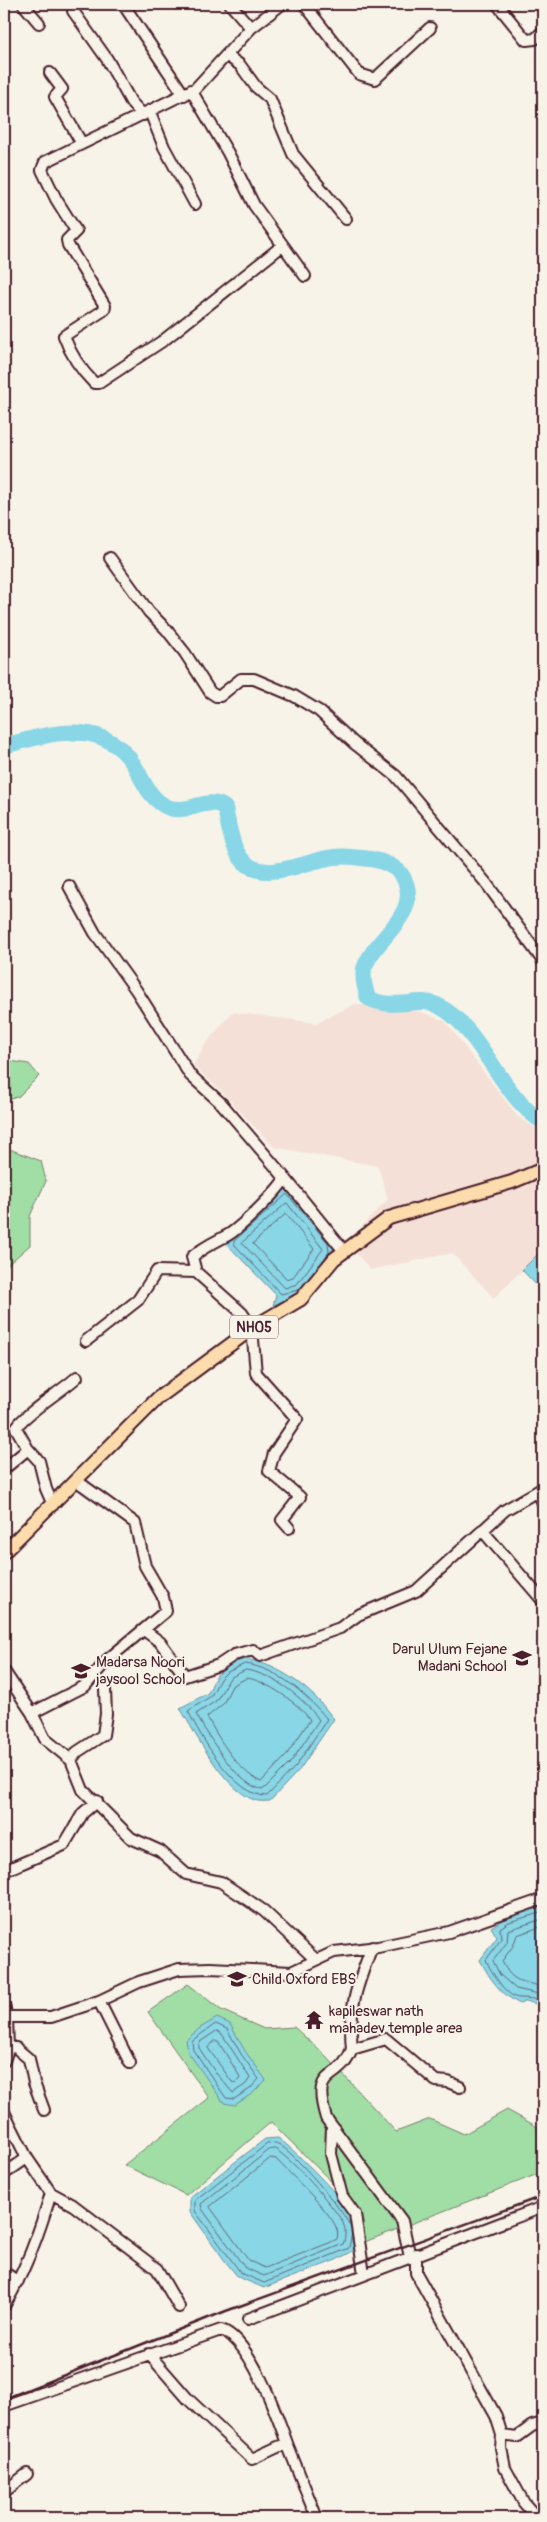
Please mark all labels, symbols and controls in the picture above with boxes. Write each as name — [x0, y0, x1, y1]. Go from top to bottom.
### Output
road number: NH05 — [230, 1315, 278, 1338]
place label: Darul Ulum Fejane Madani School — [392, 1640, 508, 1676]
school or university icon: Darul Ulum Fejane Madani School — [511, 1647, 533, 1669]
place label: Madarsa Noori jaysool School — [95, 1653, 186, 1689]
school or university icon: Madarsa Noori jaysool School — [70, 1660, 92, 1682]
school or university icon: Child Oxford EBS — [226, 1968, 248, 1990]
place label: Child Oxford EBS — [252, 1970, 356, 1989]
place label: kapileswar nath mahadev temple area — [329, 2002, 463, 2038]
temple icon: kapileswar nath mahadev temple area — [303, 2009, 325, 2031]

